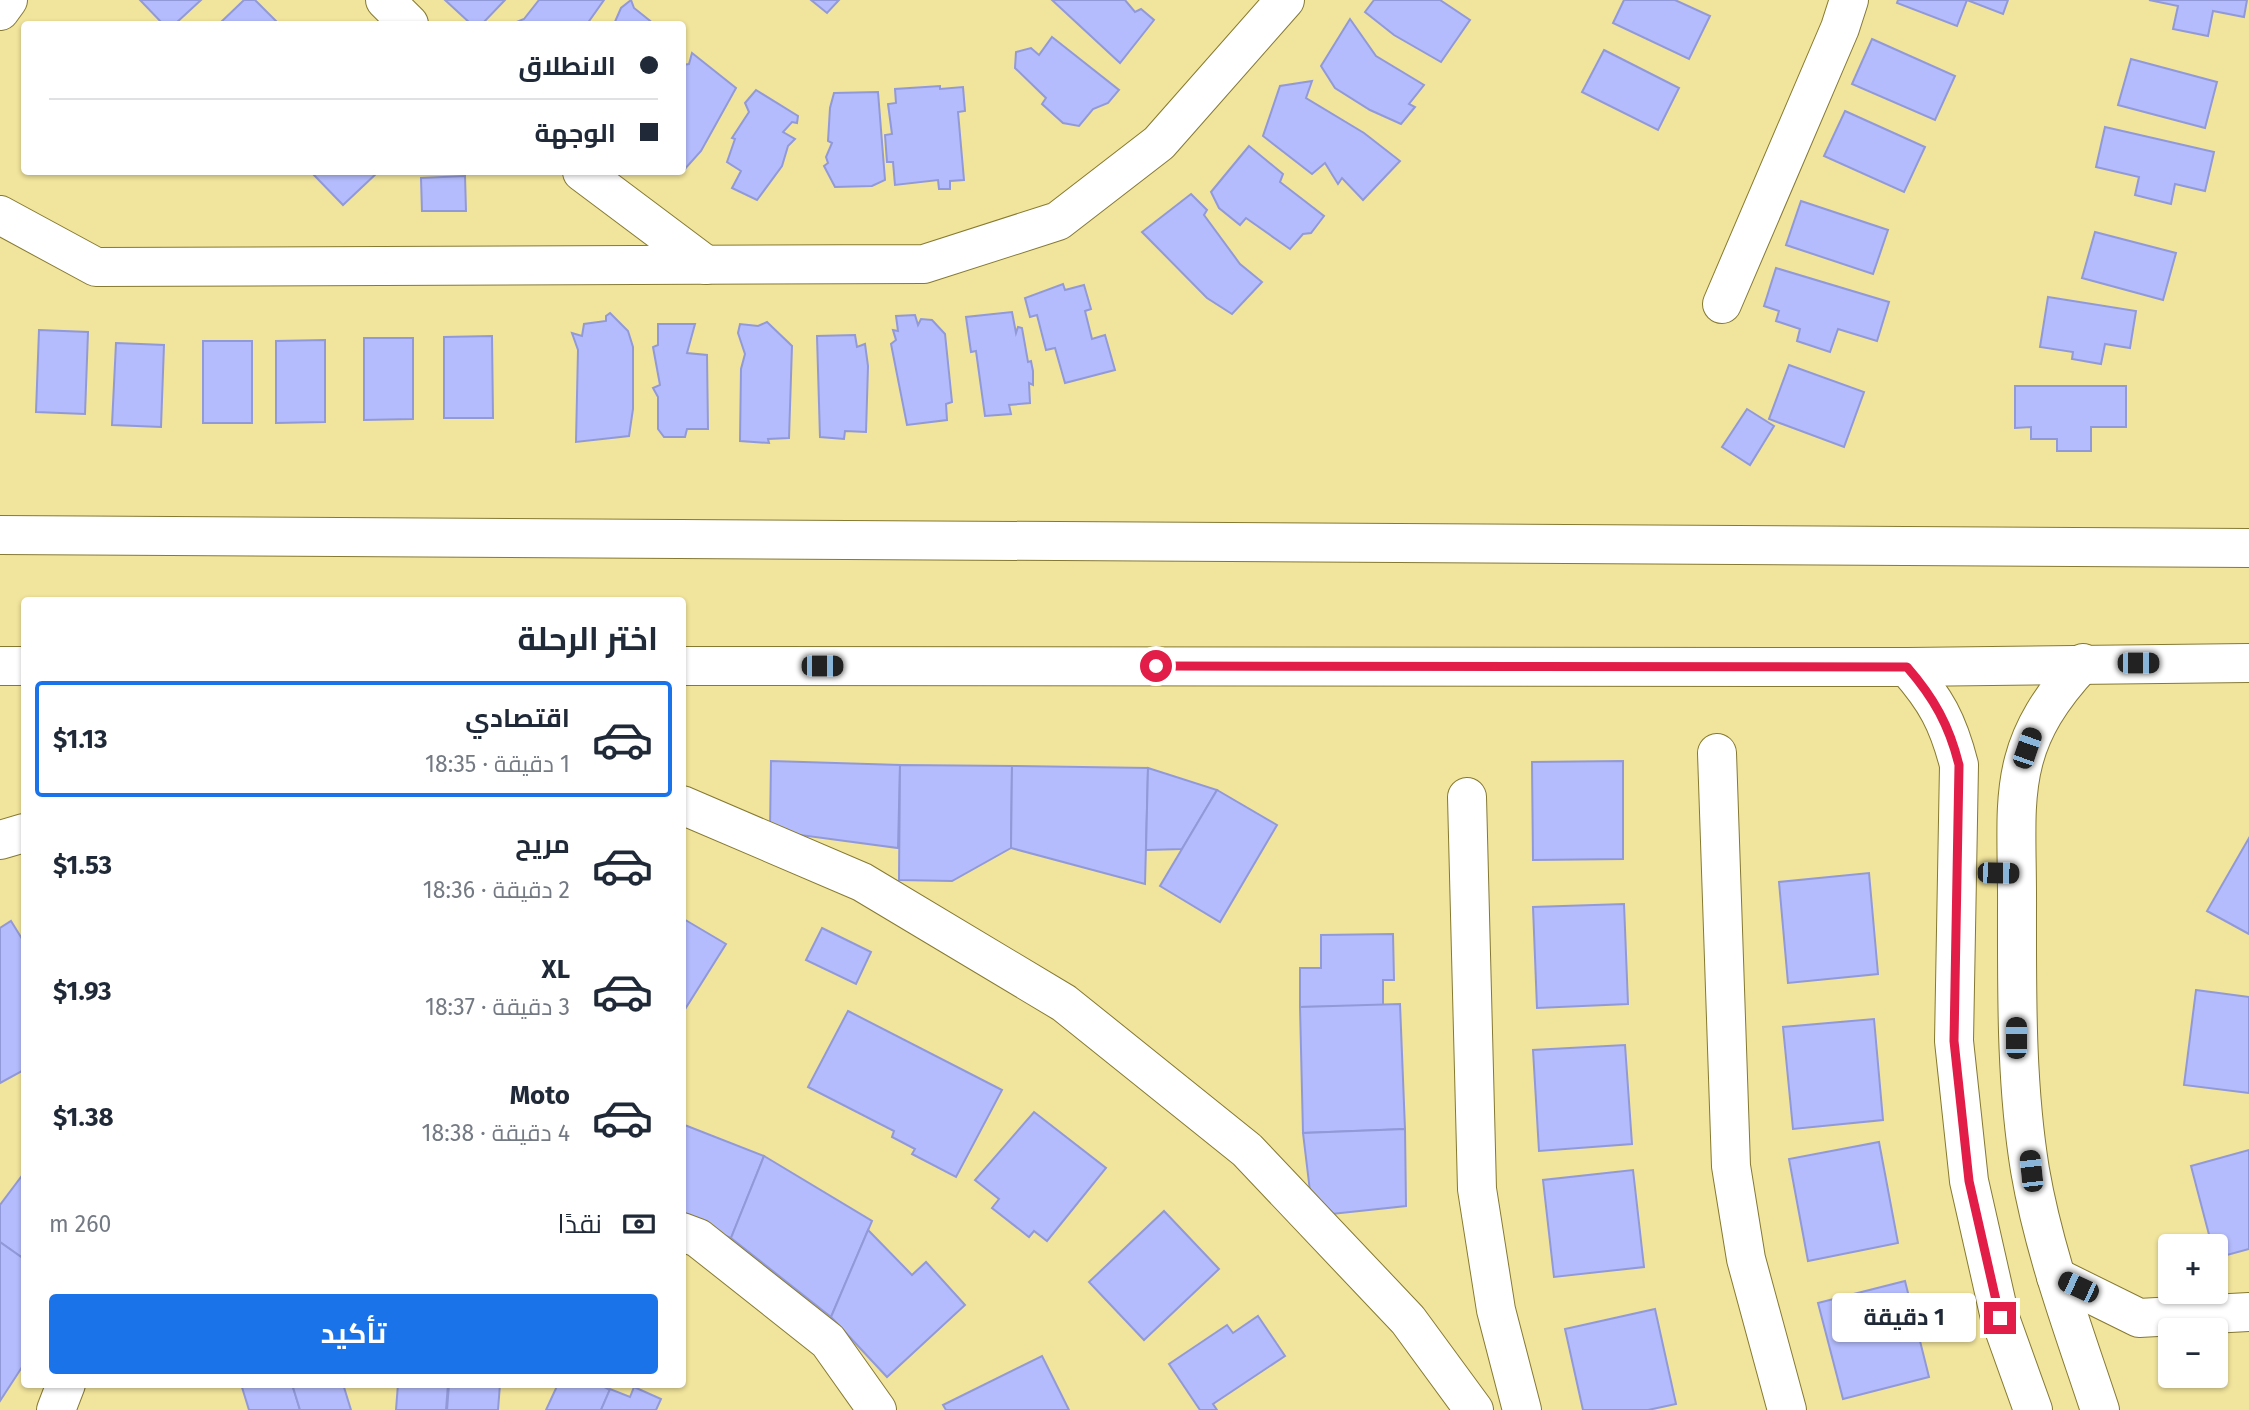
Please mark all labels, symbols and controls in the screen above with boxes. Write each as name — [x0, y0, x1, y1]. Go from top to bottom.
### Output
text: الانطلاق — [518, 51, 616, 82]
text: الوجهة — [535, 118, 616, 149]
text: اختر الرحلة — [517, 620, 658, 658]
route start — [1140, 650, 1172, 682]
car — [2118, 653, 2160, 674]
car — [802, 656, 844, 677]
text: اقتصادي — [465, 703, 570, 734]
icon: car — [591, 708, 654, 771]
text: $1.13 — [53, 724, 108, 755]
car — [2011, 725, 2044, 771]
text: 1 دقيقة · 18:35 — [425, 750, 570, 778]
text: مريح — [515, 829, 570, 860]
icon: car — [591, 834, 654, 897]
text: $1.53 — [53, 850, 112, 881]
car — [1977, 862, 2020, 884]
text: 2 دقيقة · 18:36 — [423, 876, 570, 904]
text: XL — [542, 954, 570, 985]
icon: car — [591, 960, 654, 1023]
text: $1.93 — [53, 976, 112, 1007]
text: 3 دقيقة · 18:37 — [425, 993, 570, 1021]
car — [2006, 1017, 2027, 1059]
text: Moto — [510, 1080, 570, 1111]
icon: car — [591, 1086, 654, 1149]
text: $1.38 — [53, 1102, 114, 1133]
text: 4 دقيقة · 18:38 — [422, 1119, 570, 1147]
car — [2019, 1149, 2044, 1193]
icon: cash — [620, 1205, 658, 1243]
text: نقدًا — [558, 1209, 602, 1240]
text: 260 m — [49, 1210, 111, 1238]
map controls — [2158, 1234, 2228, 1388]
button: + — [2158, 1234, 2228, 1304]
car — [2055, 1269, 2102, 1305]
button: تأكيد — [49, 1294, 658, 1374]
callout: 1 دقيقة — [1832, 1294, 1976, 1342]
route end — [1984, 1302, 2016, 1334]
text: 1 دقيقة — [1863, 1303, 1945, 1331]
button: − — [2158, 1318, 2228, 1388]

